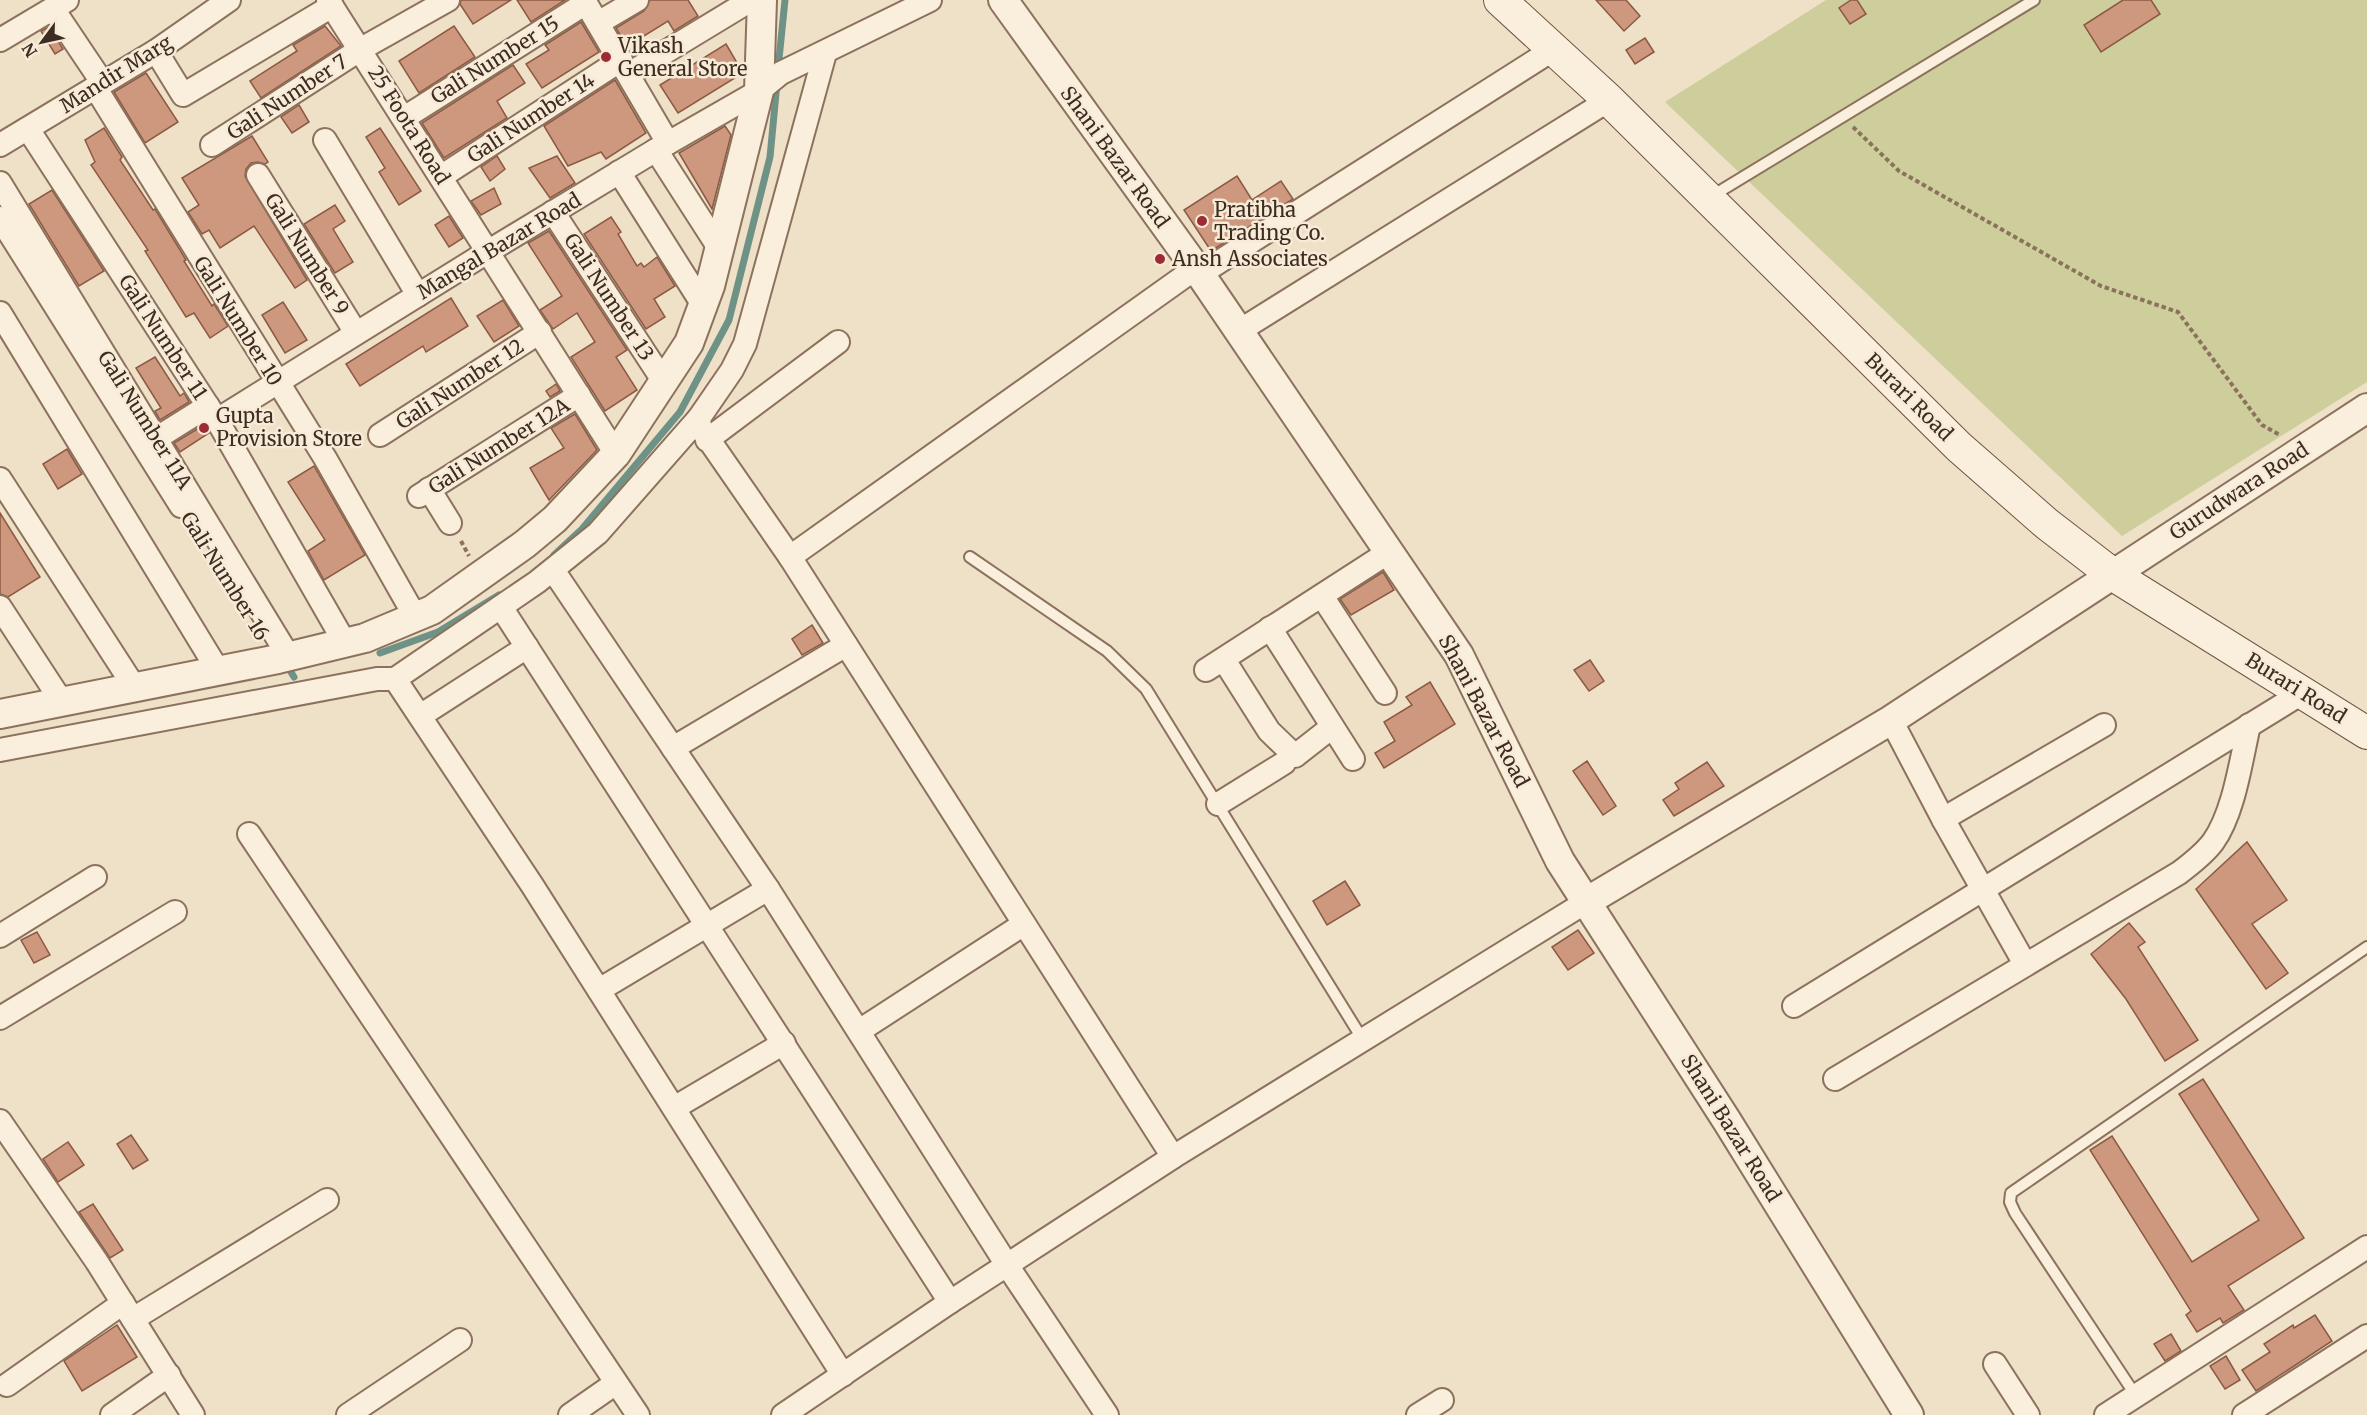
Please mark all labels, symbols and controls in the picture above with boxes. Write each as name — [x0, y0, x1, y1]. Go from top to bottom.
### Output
street label: Gali Number 15 — [426, 10, 564, 109]
north arrow — [12, 12, 72, 72]
street label: Mandir Marg — [55, 29, 176, 118]
place label: Vikash General Store — [617, 33, 747, 81]
text: N — [17, 39, 41, 61]
street label: Gali Number 7 — [222, 49, 351, 145]
marker: Vikash General Store — [599, 50, 613, 64]
street label: 25 Foota Road — [363, 61, 456, 189]
street label: Gali Number 14 — [462, 67, 599, 168]
street label: Shani Bazar Road — [1056, 81, 1175, 232]
street label: Mangal Bazar Road — [412, 187, 585, 304]
street label: Gali Number 9 — [260, 188, 355, 319]
place label: Pratibha Trading Co. — [1214, 197, 1325, 245]
marker: Pratibha Trading Co. — [1195, 214, 1209, 228]
street label: Gali Number 13 — [559, 228, 660, 365]
place label: Ansh Associates — [1171, 246, 1328, 271]
street label: Gali Number 10 — [189, 251, 288, 390]
marker: Ansh Associates — [1153, 252, 1167, 266]
street label: Gali Number 11 — [114, 269, 213, 404]
street label: Gali Number 12 — [391, 333, 528, 434]
street label: Gali Number 11A — [93, 346, 199, 494]
street label: Burari Road — [1860, 347, 1959, 446]
street label: Gali Number 12A — [424, 392, 575, 499]
place label: Gupta Provision Store — [216, 403, 362, 451]
marker: Gupta Provision Store — [197, 421, 211, 435]
street label: Gurudwara Road — [2165, 436, 2313, 545]
street label: Gali Number 16 — [176, 507, 275, 645]
street label: Shani Bazar Road — [1434, 630, 1535, 791]
street label: Burari Road — [2241, 647, 2351, 728]
street label: Shani Bazar Road — [1676, 1049, 1787, 1206]

